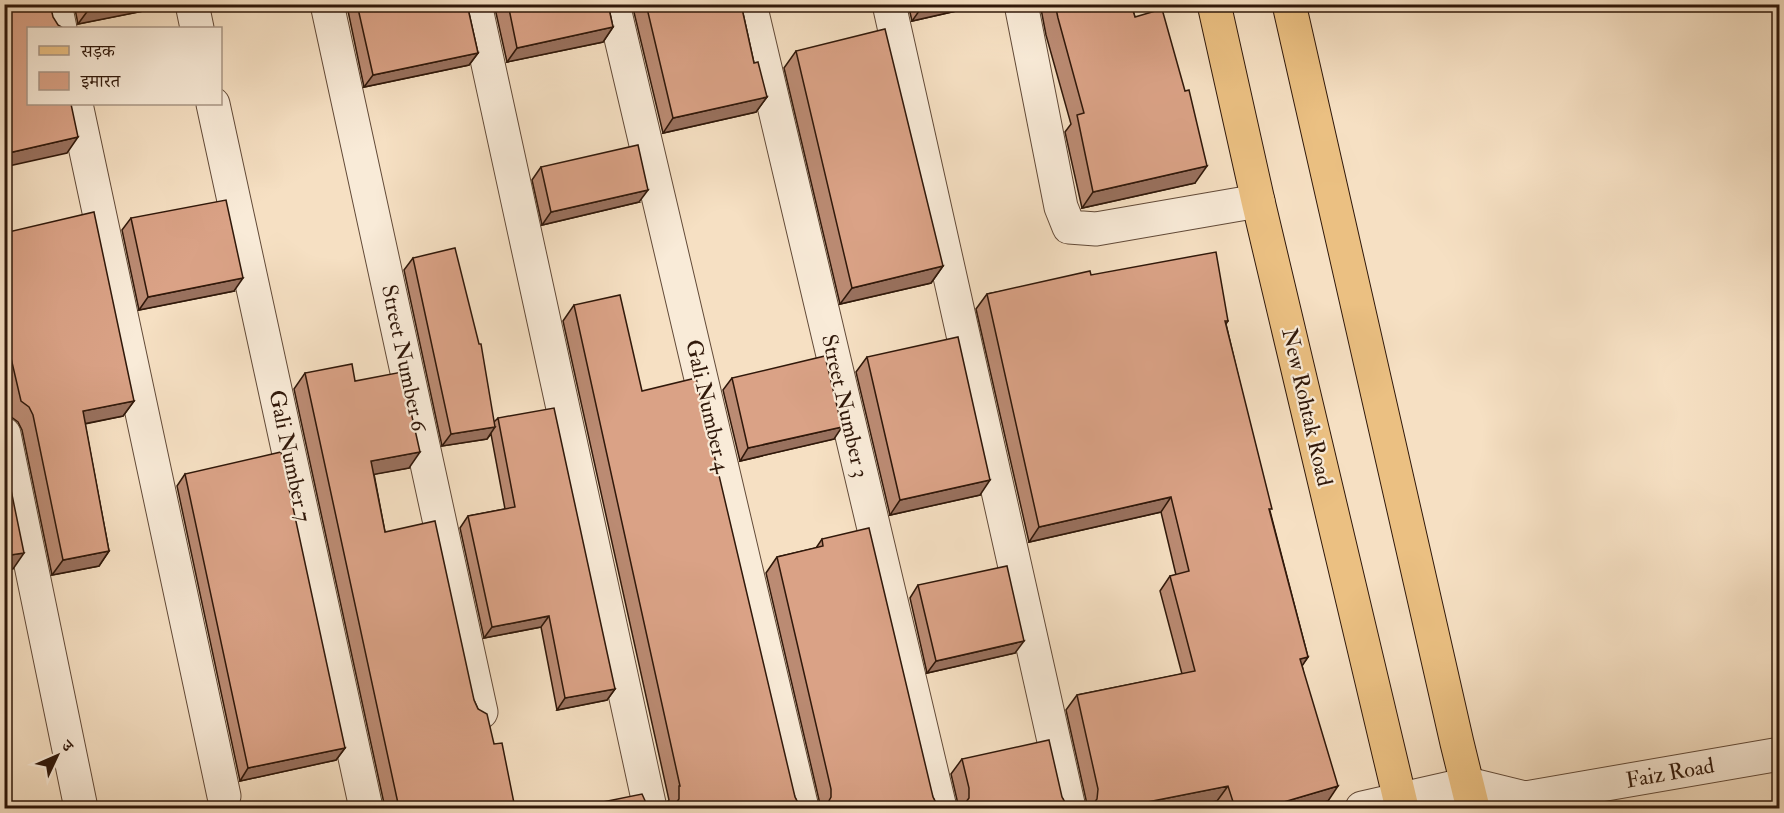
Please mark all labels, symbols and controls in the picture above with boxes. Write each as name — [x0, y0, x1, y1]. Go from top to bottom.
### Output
legend — [27, 27, 222, 105]
text: सड़क — [80, 40, 116, 63]
text: इमारत — [80, 70, 121, 93]
street label: Street Number 6 — [375, 282, 434, 436]
street label: New Rohtak Road — [1275, 325, 1339, 489]
street label: Street Number 3 — [815, 332, 875, 480]
street label: Gali Number 4 — [679, 337, 737, 476]
street label: Gali Number 7 — [262, 387, 318, 525]
north arrow — [27, 726, 87, 786]
text: उ — [56, 736, 78, 757]
street label: Faiz Road — [1624, 751, 1717, 795]

